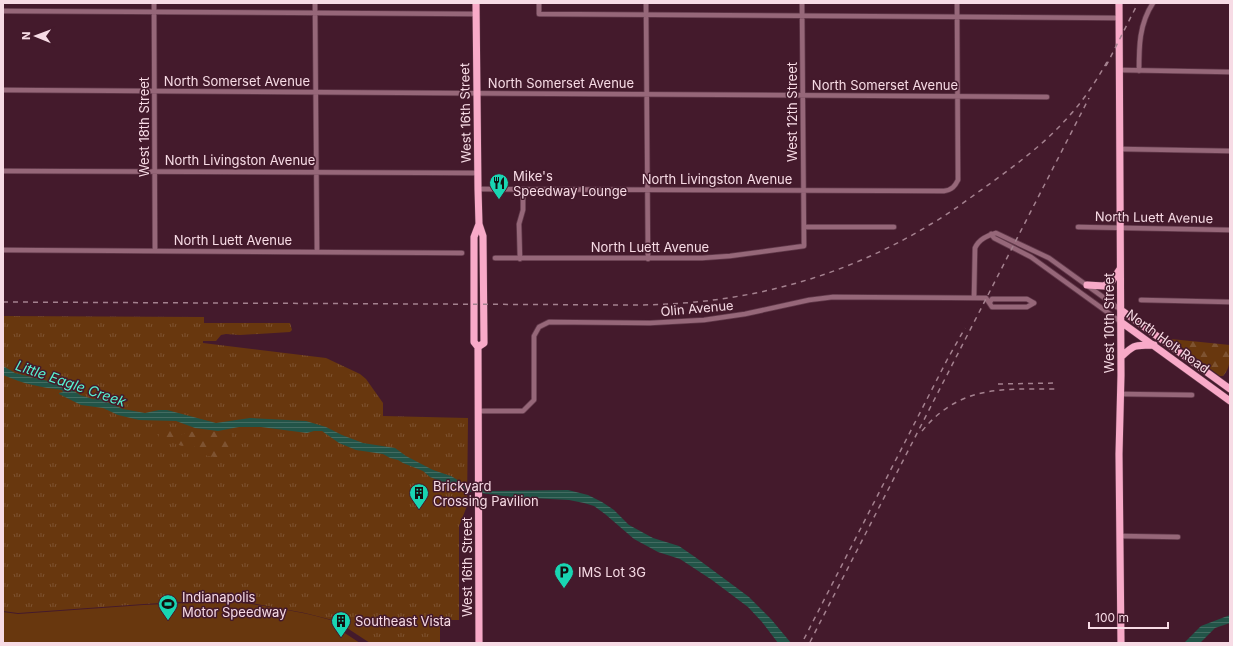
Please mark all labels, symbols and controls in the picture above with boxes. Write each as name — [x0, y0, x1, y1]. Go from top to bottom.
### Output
north arrow — [16, 16, 56, 56]
text: N — [19, 32, 33, 40]
street label: West 12th Street — [784, 62, 800, 162]
street label: West 16th Street — [456, 63, 474, 163]
street label: North Somerset Avenue — [164, 73, 310, 89]
street label: North Somerset Avenue — [488, 75, 634, 91]
street label: West 18th Street — [136, 77, 152, 177]
street label: North Somerset Avenue — [812, 77, 958, 93]
street label: North Livingston Avenue — [165, 152, 315, 168]
place label: Mike's Speedway Lounge — [513, 168, 627, 199]
street label: North Livingston Avenue — [642, 171, 792, 187]
restaurant icon: Mike's Speedway Lounge — [488, 172, 510, 200]
street label: North Luett Avenue — [1095, 208, 1213, 226]
street label: North Luett Avenue — [174, 232, 292, 248]
street label: North Luett Avenue — [591, 239, 709, 255]
street label: West 10th Street — [1101, 273, 1117, 373]
street label: Olin Avenue — [660, 297, 734, 319]
street label: North Holt Road — [1124, 306, 1212, 376]
water label: Little Eagle Creek — [14, 356, 129, 410]
place label: Brickyard Crossing Pavilion — [433, 478, 539, 509]
building icon: Brickyard Crossing Pavilion — [408, 482, 430, 510]
street label: West 16th Street — [459, 517, 475, 617]
parking icon: IMS Lot 3G — [553, 561, 575, 589]
place label: IMS Lot 3G — [578, 564, 646, 580]
place label: Indianapolis Motor Speedway — [182, 589, 286, 620]
sports icon: Indianapolis Motor Speedway — [157, 593, 179, 621]
scale bar — [1089, 604, 1168, 630]
building icon: Southeast Vista — [330, 610, 352, 638]
text: 100 m — [1095, 610, 1129, 625]
place label: Southeast Vista — [355, 613, 451, 629]

